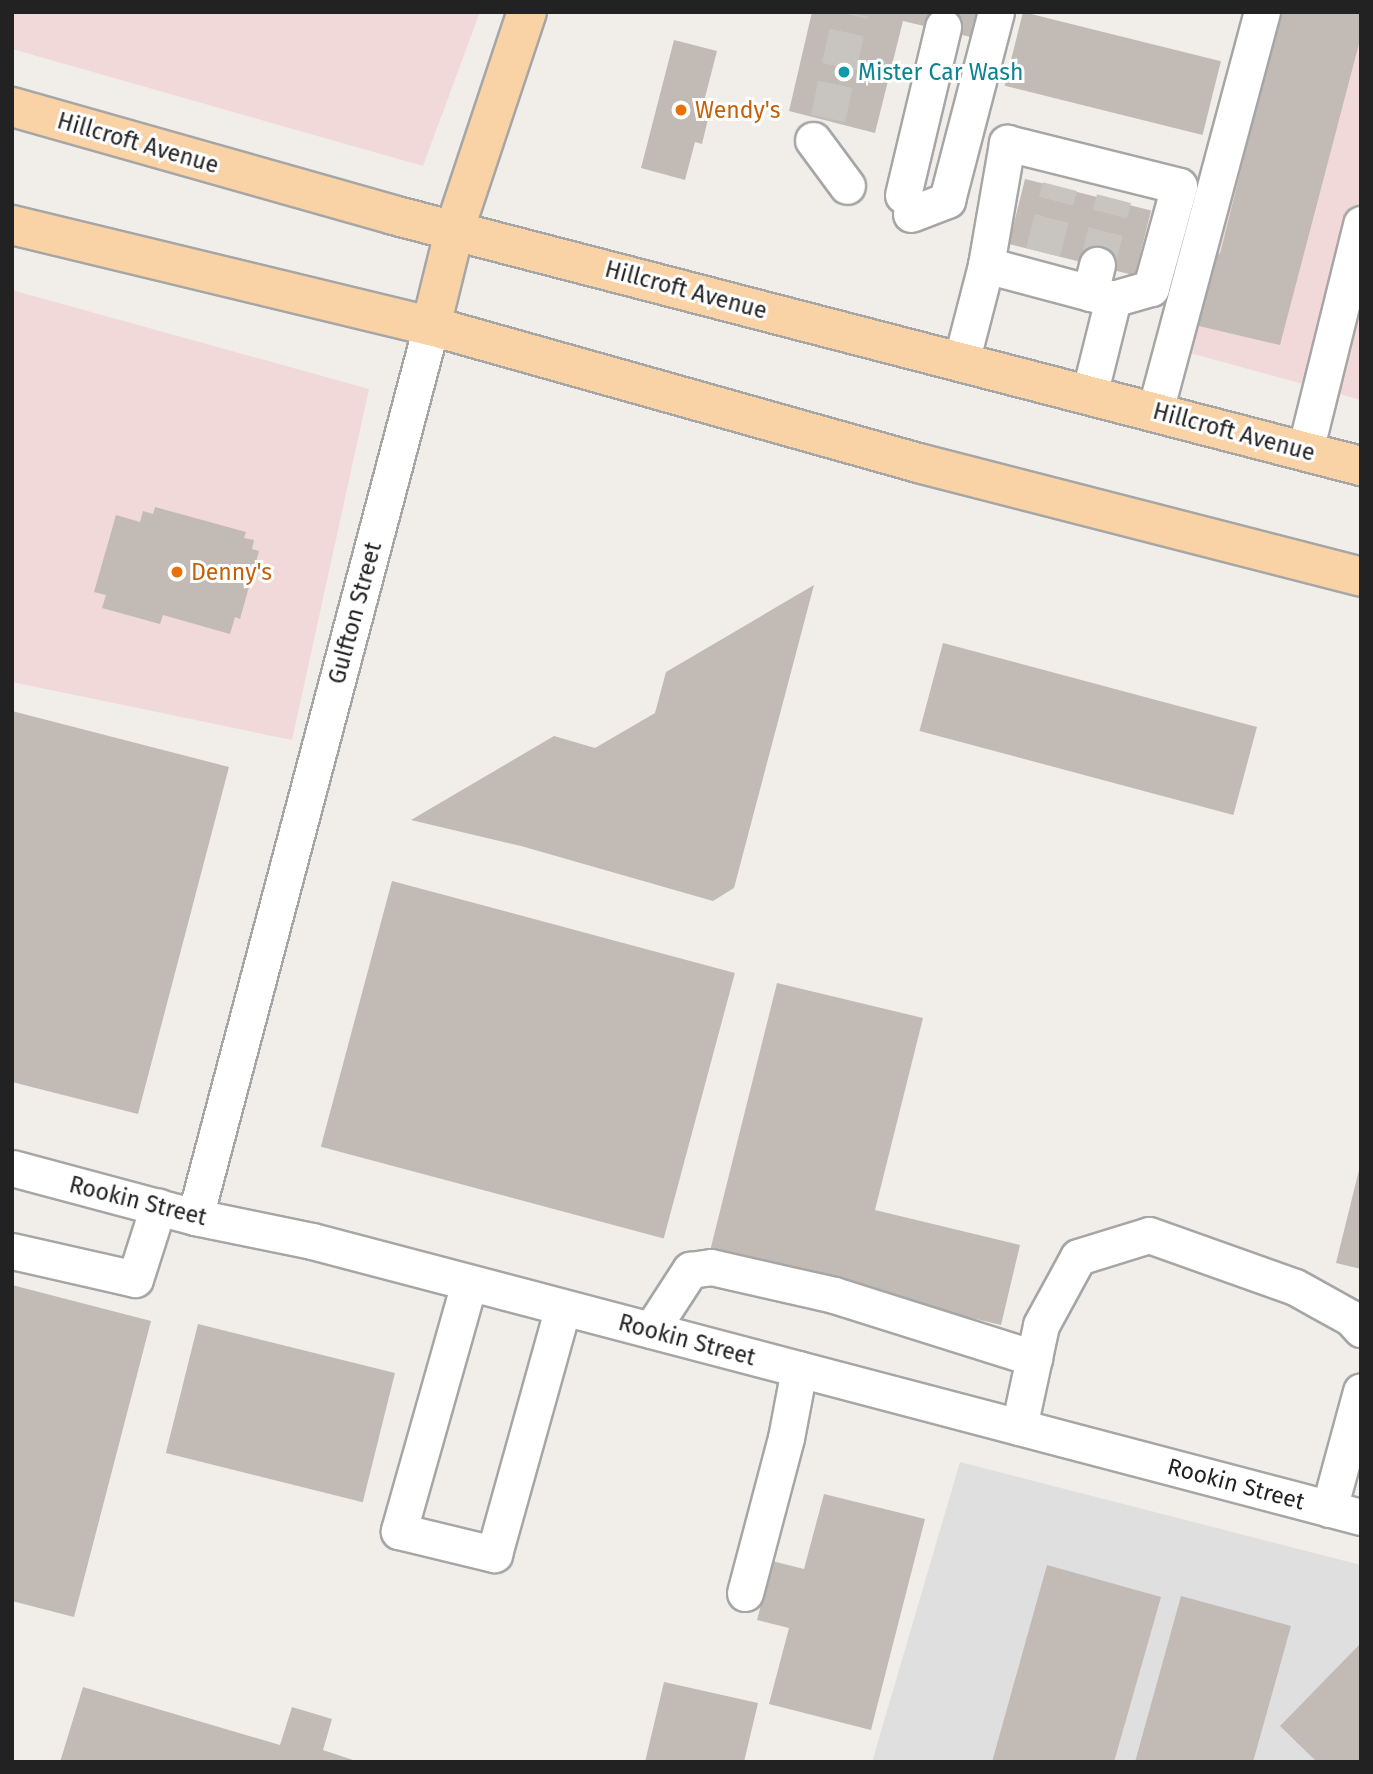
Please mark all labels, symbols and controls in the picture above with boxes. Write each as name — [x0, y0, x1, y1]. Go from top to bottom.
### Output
place label: Mister Car Wash — [858, 58, 1024, 86]
marker: Mister Car Wash — [836, 64, 852, 80]
place label: Wendy's — [695, 96, 780, 124]
marker: Wendy's — [673, 102, 689, 118]
street label: Hillcroft Avenue — [54, 107, 222, 179]
street label: Hillcroft Avenue — [602, 255, 770, 325]
street label: Hillcroft Avenue — [1150, 397, 1318, 467]
street label: Gulfton Street — [323, 539, 387, 687]
place label: Denny's — [191, 558, 272, 586]
marker: Denny's — [169, 564, 185, 580]
street label: Rookin Street — [66, 1171, 210, 1231]
street label: Rookin Street — [615, 1308, 759, 1372]
street label: Rookin Street — [1164, 1452, 1308, 1516]

